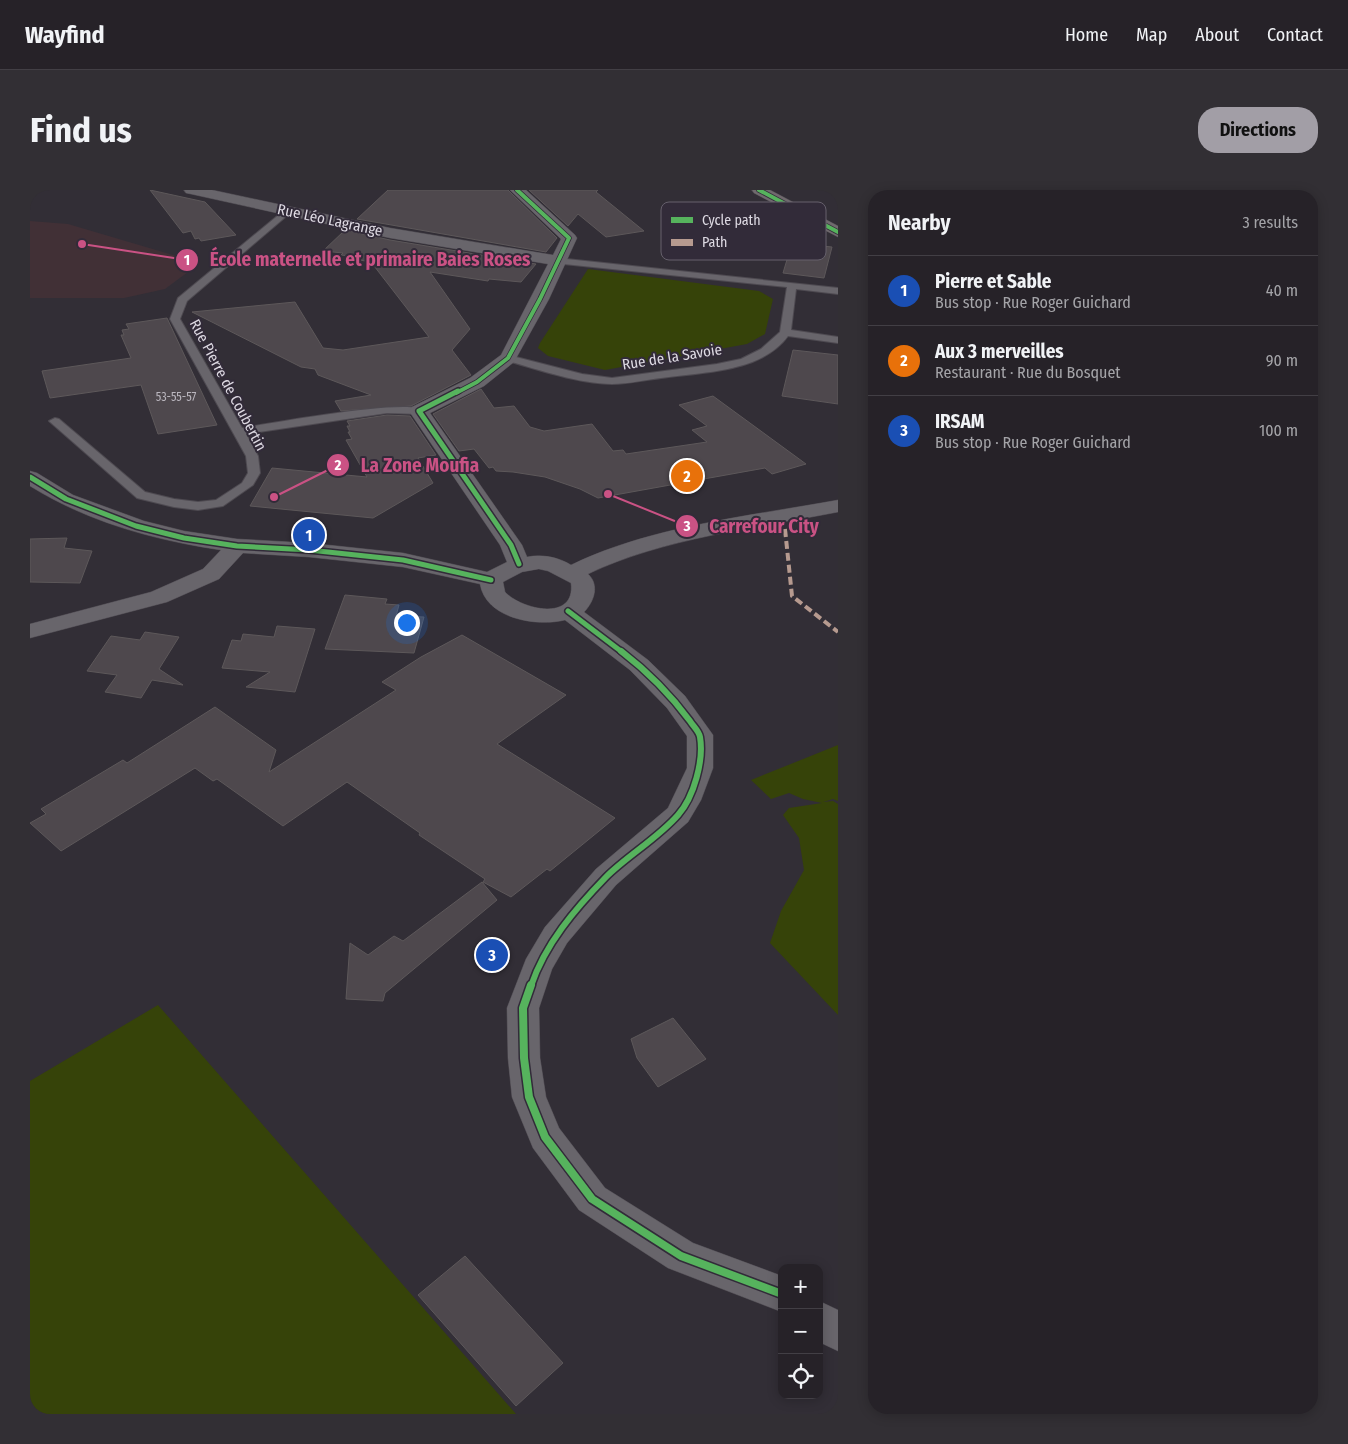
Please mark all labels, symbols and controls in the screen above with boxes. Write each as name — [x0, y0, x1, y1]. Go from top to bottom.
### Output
text: Wayfind — [25, 21, 105, 49]
text: Home — [1065, 24, 1108, 46]
text: Map — [1136, 24, 1167, 46]
text: About — [1195, 24, 1239, 46]
text: Contact — [1267, 24, 1323, 46]
button: Directions — [1198, 107, 1318, 153]
text: Find us — [30, 109, 132, 151]
street label: Rue Léo Lagrange — [276, 200, 384, 240]
legend — [661, 202, 826, 260]
text: Nearby — [888, 210, 950, 236]
text: Cycle path — [702, 212, 761, 229]
text: 3 results — [1242, 213, 1298, 232]
text: Path — [702, 234, 727, 251]
callout: École maternelle et primaire Baies Roses — [175, 243, 540, 277]
text: École maternelle et primaire Baies Roses — [210, 246, 531, 271]
text: 1 — [184, 251, 190, 269]
text: Pierre et Sable — [935, 270, 1051, 293]
text: 1 — [901, 281, 907, 300]
text: 40 m — [1266, 281, 1298, 300]
text: Bus stop · Rue Roger Guichard — [935, 293, 1131, 312]
street label: Rue Pierre de Coubertin — [186, 316, 270, 454]
street label: Rue de la Savoie — [621, 340, 723, 374]
text: Aux 3 merveilles — [935, 340, 1064, 363]
text: 2 — [900, 351, 908, 370]
text: 90 m — [1266, 351, 1298, 370]
text: Restaurant · Rue du Bosquet — [935, 363, 1121, 382]
house number: 53-55-57 — [156, 390, 196, 404]
text: IRSAM — [935, 410, 984, 433]
text: 3 — [900, 421, 908, 440]
text: 100 m — [1259, 421, 1298, 440]
text: Bus stop · Rue Roger Guichard — [935, 433, 1131, 452]
callout: La Zone Moufia — [326, 448, 489, 482]
text: La Zone Moufia — [361, 454, 479, 477]
text: 2 — [334, 456, 342, 474]
pin: 2 — [671, 457, 703, 495]
callout: Carrefour City — [674, 509, 829, 543]
text: Carrefour City — [709, 515, 820, 538]
pin: 1 — [293, 516, 325, 554]
text: 3 — [682, 517, 691, 535]
your location — [394, 610, 420, 636]
pin: 3 — [476, 936, 508, 974]
map controls — [778, 1264, 823, 1399]
button: + — [778, 1264, 823, 1309]
button: − — [778, 1309, 823, 1354]
button: locate — [778, 1354, 823, 1399]

